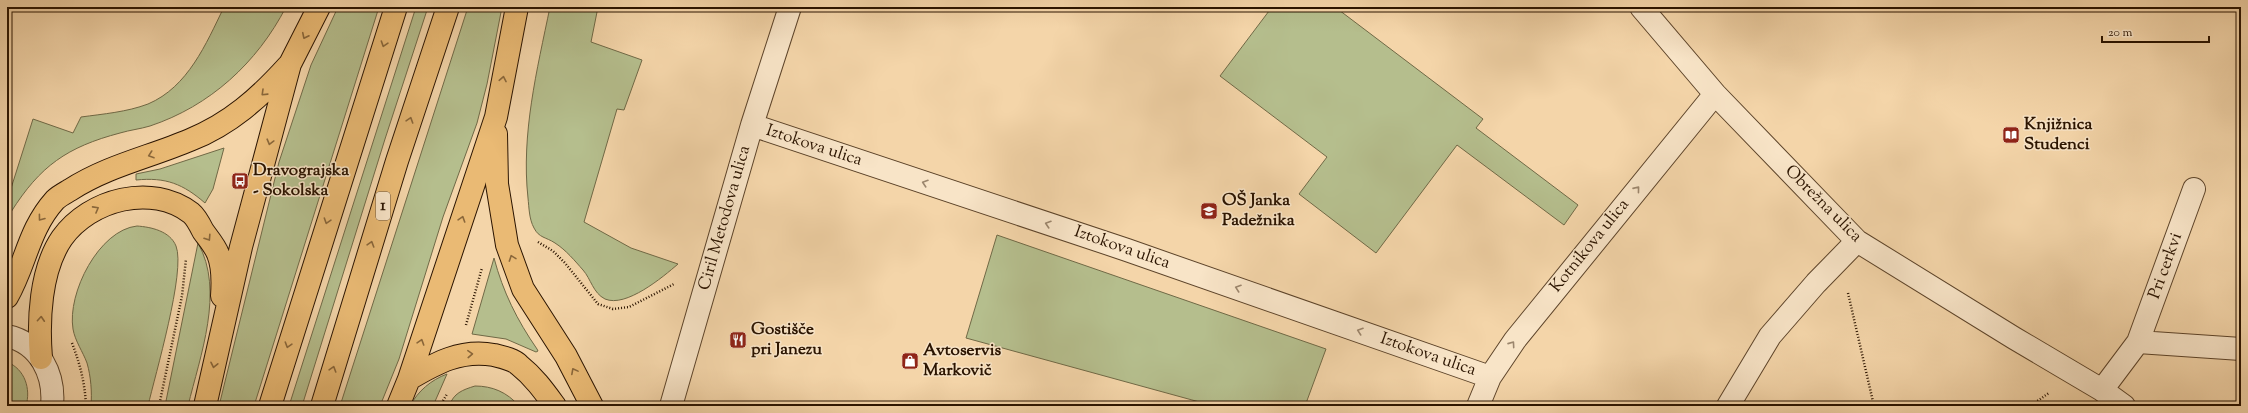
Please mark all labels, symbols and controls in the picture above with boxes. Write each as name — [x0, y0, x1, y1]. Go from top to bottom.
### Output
scale bar — [2102, 18, 2209, 44]
text: 20 m — [2108, 24, 2133, 42]
one-way arrow — [302, 31, 309, 39]
one-way arrow — [380, 40, 389, 47]
one-way arrow — [499, 75, 507, 82]
one-way arrow — [261, 88, 269, 95]
place label: Knjižnica Studenci — [2024, 113, 2093, 157]
one-way arrow — [405, 117, 414, 124]
street label: Iztokova ulica — [763, 119, 865, 173]
library icon: Knjižnica Studenci — [2001, 125, 2021, 145]
one-way arrow — [266, 139, 275, 146]
street label: Ciril Metodova ulica — [693, 143, 757, 293]
one-way arrow — [148, 150, 155, 159]
place label: Dravograjska - Sokolska — [253, 159, 349, 203]
street label: Obrežna ulica — [1779, 160, 1867, 248]
bus stop icon: Dravograjska - Sokolska — [230, 171, 250, 191]
one-way arrow — [922, 179, 929, 188]
one-way arrow — [1633, 186, 1640, 193]
place label: OŠ Janka Padežnika — [1222, 189, 1295, 233]
road number: 1 — [376, 192, 390, 220]
street label: Kotnikova ulica — [1545, 194, 1635, 298]
school or university icon: OŠ Janka Padežnika — [1199, 201, 1219, 221]
one-way arrow — [92, 207, 100, 214]
one-way arrow — [39, 214, 46, 221]
one-way arrow — [457, 216, 466, 223]
one-way arrow — [323, 218, 332, 225]
one-way arrow — [1045, 220, 1052, 228]
street label: Iztokova ulica — [1071, 220, 1173, 276]
street label: Pri cerkvi — [2143, 229, 2189, 302]
one-way arrow — [203, 234, 211, 241]
one-way arrow — [366, 241, 375, 248]
one-way arrow — [508, 255, 517, 262]
one-way arrow — [1234, 285, 1241, 293]
one-way arrow — [36, 316, 45, 322]
place label: Gostišče pri Janezu — [751, 318, 822, 362]
street label: Iztokova ulica — [1377, 327, 1479, 383]
one-way arrow — [1357, 328, 1364, 336]
restaurant icon: Gostišče pri Janezu — [728, 330, 748, 350]
one-way arrow — [416, 339, 425, 346]
place label: Avtoservis Markovič — [923, 339, 1002, 383]
one-way arrow — [284, 342, 293, 349]
one-way arrow — [1507, 342, 1514, 349]
one-way arrow — [467, 349, 473, 358]
shop icon: Avtoservis Markovič — [900, 351, 920, 371]
one-way arrow — [210, 362, 218, 368]
one-way arrow — [328, 365, 337, 372]
one-way arrow — [572, 368, 579, 375]

